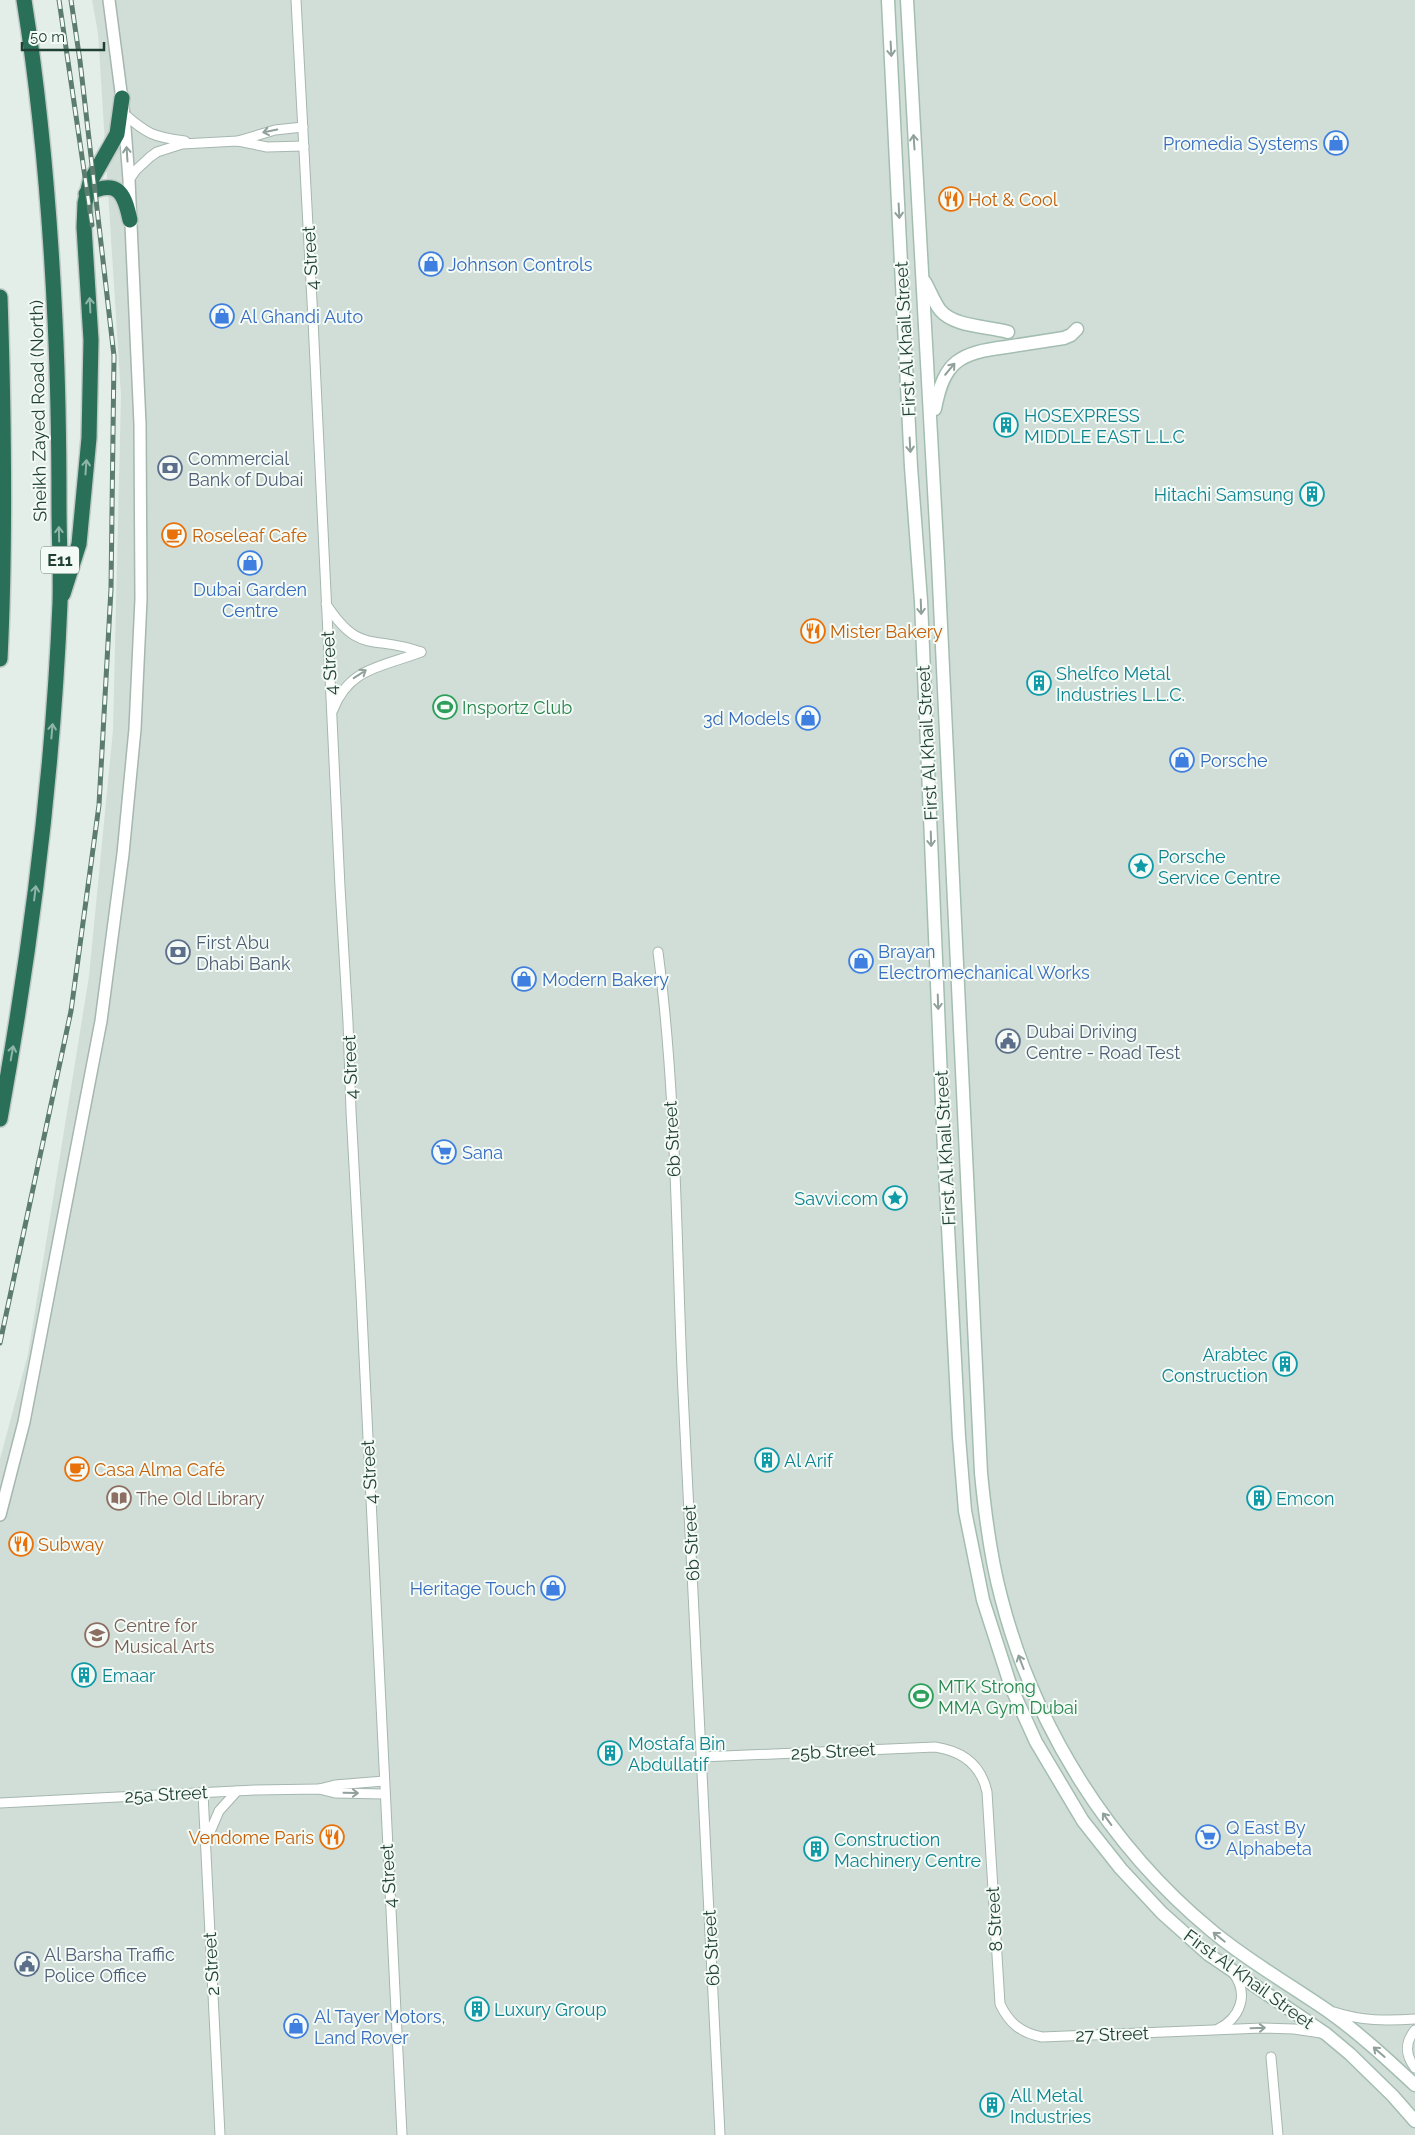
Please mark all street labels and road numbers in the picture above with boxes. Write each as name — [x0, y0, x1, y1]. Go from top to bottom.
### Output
street label: 4 Street — [298, 225, 322, 291]
street label: First Al Khail Street — [890, 261, 920, 417]
street label: Sheikh Zayed Road (North) — [26, 300, 50, 522]
road number: E11 — [41, 546, 79, 574]
street label: 4 Street — [317, 630, 341, 696]
street label: First Al Khail Street — [912, 665, 942, 821]
street label: 4 Street — [338, 1034, 362, 1100]
street label: First Al Khail Street — [930, 1070, 960, 1226]
street label: 6b Street — [660, 1100, 684, 1178]
street label: 4 Street — [357, 1439, 381, 1505]
street label: 6b Street — [679, 1504, 703, 1582]
street label: 25b Street — [790, 1738, 876, 1764]
street label: 25a Street — [124, 1781, 208, 1807]
street label: 4 Street — [376, 1843, 400, 1909]
street label: 8 Street — [982, 1886, 1006, 1952]
street label: 6b Street — [699, 1909, 723, 1987]
street label: First Al Khail Street — [1180, 1925, 1318, 2033]
street label: 2 Street — [199, 1932, 223, 1996]
street label: 27 Street — [1075, 2022, 1149, 2046]

